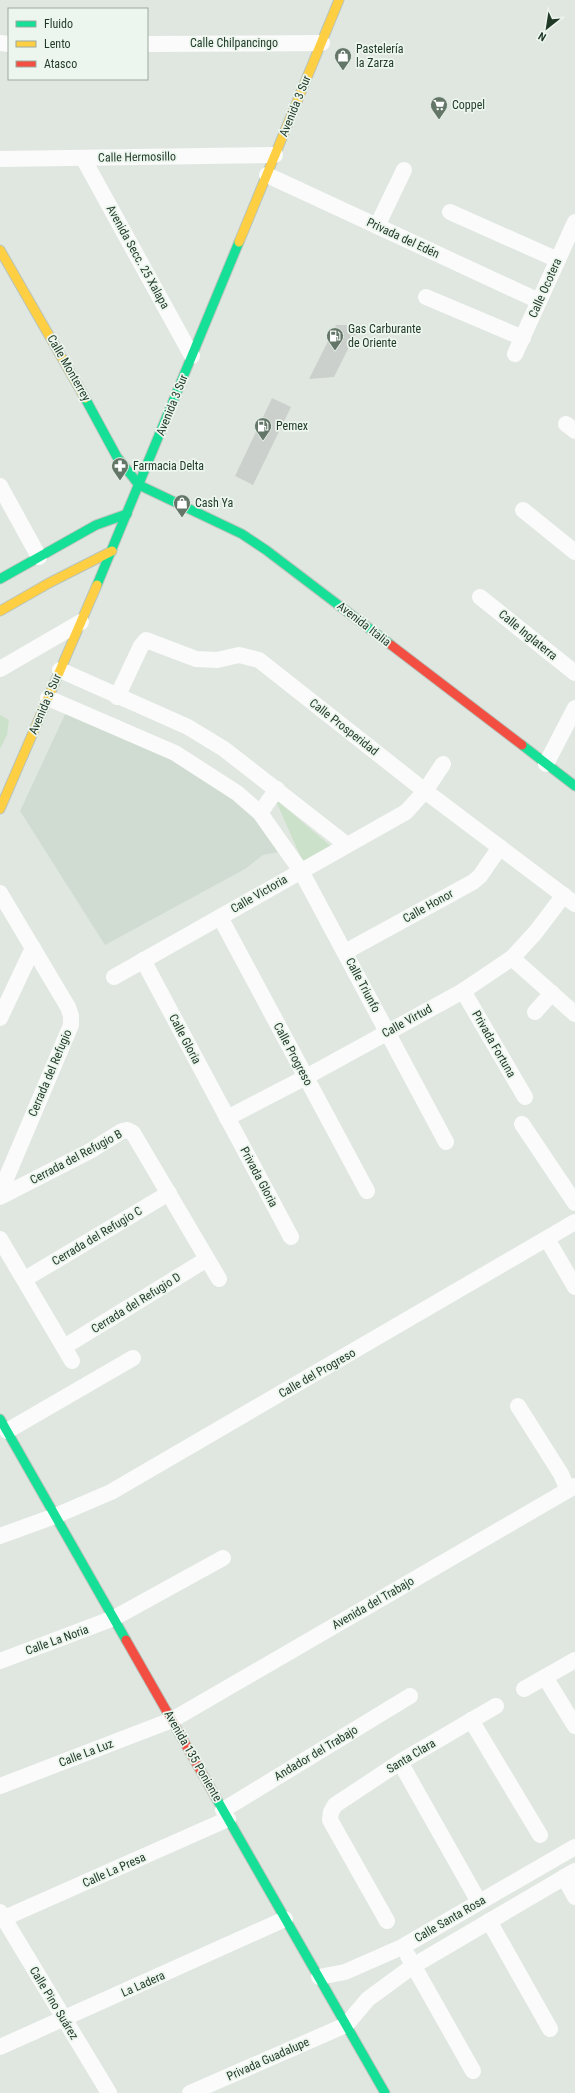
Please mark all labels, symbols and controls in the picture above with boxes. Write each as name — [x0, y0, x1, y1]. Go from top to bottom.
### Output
legend — [8, 8, 148, 80]
north arrow — [527, 8, 567, 48]
text: Fluido — [44, 17, 73, 31]
text: N — [536, 29, 548, 44]
street label: Calle Chilpancingo — [190, 36, 278, 50]
text: Lento — [44, 37, 71, 51]
place label: Pastelería la Zarza — [356, 42, 404, 70]
shop icon: Pastelería la Zarza — [333, 46, 353, 71]
text: Atasco — [44, 57, 77, 71]
street label: Avenida 3 Sur — [276, 73, 314, 139]
supermarket icon: Coppel — [429, 95, 449, 120]
place label: Coppel — [452, 98, 485, 112]
street label: Calle Hermosillo — [98, 149, 176, 165]
street label: Avenida Secc. 25 Xalapa — [104, 203, 172, 311]
street label: Privada del Edén — [364, 215, 442, 261]
street label: Calle Ocotera — [526, 256, 564, 320]
place label: Gas Carburante de Oriente — [348, 322, 422, 350]
fuel station icon: Gas Carburante de Oriente — [325, 326, 345, 351]
street label: Calle Monterrey — [44, 332, 94, 404]
street label: Avenida 3 Sur — [153, 372, 191, 438]
fuel station icon: Pemex — [253, 416, 273, 441]
place label: Pemex — [276, 419, 308, 433]
pharmacy icon: Farmacia Delta — [110, 456, 130, 481]
place label: Farmacia Delta — [133, 459, 204, 473]
shop icon: Cash Ya — [172, 493, 192, 518]
place label: Cash Ya — [195, 496, 233, 510]
street label: Avenida Italia — [335, 599, 394, 649]
street label: Calle Inglaterra — [496, 607, 560, 663]
street label: Avenida 3 Sur — [26, 671, 64, 737]
street label: Calle Prosperidad — [307, 696, 381, 758]
street label: Calle Victoria — [228, 872, 290, 916]
street label: Calle Honor — [400, 886, 456, 926]
street label: Calle Triunfo — [343, 955, 383, 1015]
street label: Calle Virtud — [379, 1001, 435, 1040]
street label: Privada Fortuna — [469, 1008, 519, 1080]
street label: Calle Gloria — [166, 1012, 204, 1067]
street label: Calle Progreso — [271, 1020, 315, 1088]
street label: Cerrada del Refugio — [25, 1027, 75, 1119]
street label: Cerrada del Refugio B — [28, 1127, 124, 1187]
street label: Privada Gloria — [237, 1144, 281, 1210]
street label: Cerrada del Refugio C — [49, 1203, 145, 1268]
street label: Cerrada del Refugio D — [89, 1270, 183, 1336]
street label: Calle del Progreso — [276, 1345, 358, 1401]
street label: Avenida del Trabajo — [329, 1574, 417, 1632]
street label: Calle La Noria — [23, 1622, 91, 1658]
street label: Avenida 135 Poniente — [161, 1708, 225, 1804]
street label: Andador del Trabajo — [272, 1723, 360, 1783]
street label: Calle La Luz — [57, 1736, 115, 1770]
street label: Santa Clara — [384, 1736, 438, 1776]
street label: Calle La Presa — [80, 1850, 148, 1890]
street label: Calle Santa Rosa — [412, 1893, 488, 1945]
street label: Calle Pino Suárez — [27, 1964, 81, 2042]
street label: La Ladera — [119, 1968, 167, 2000]
street label: Privada Guadalupe — [225, 2034, 312, 2083]

